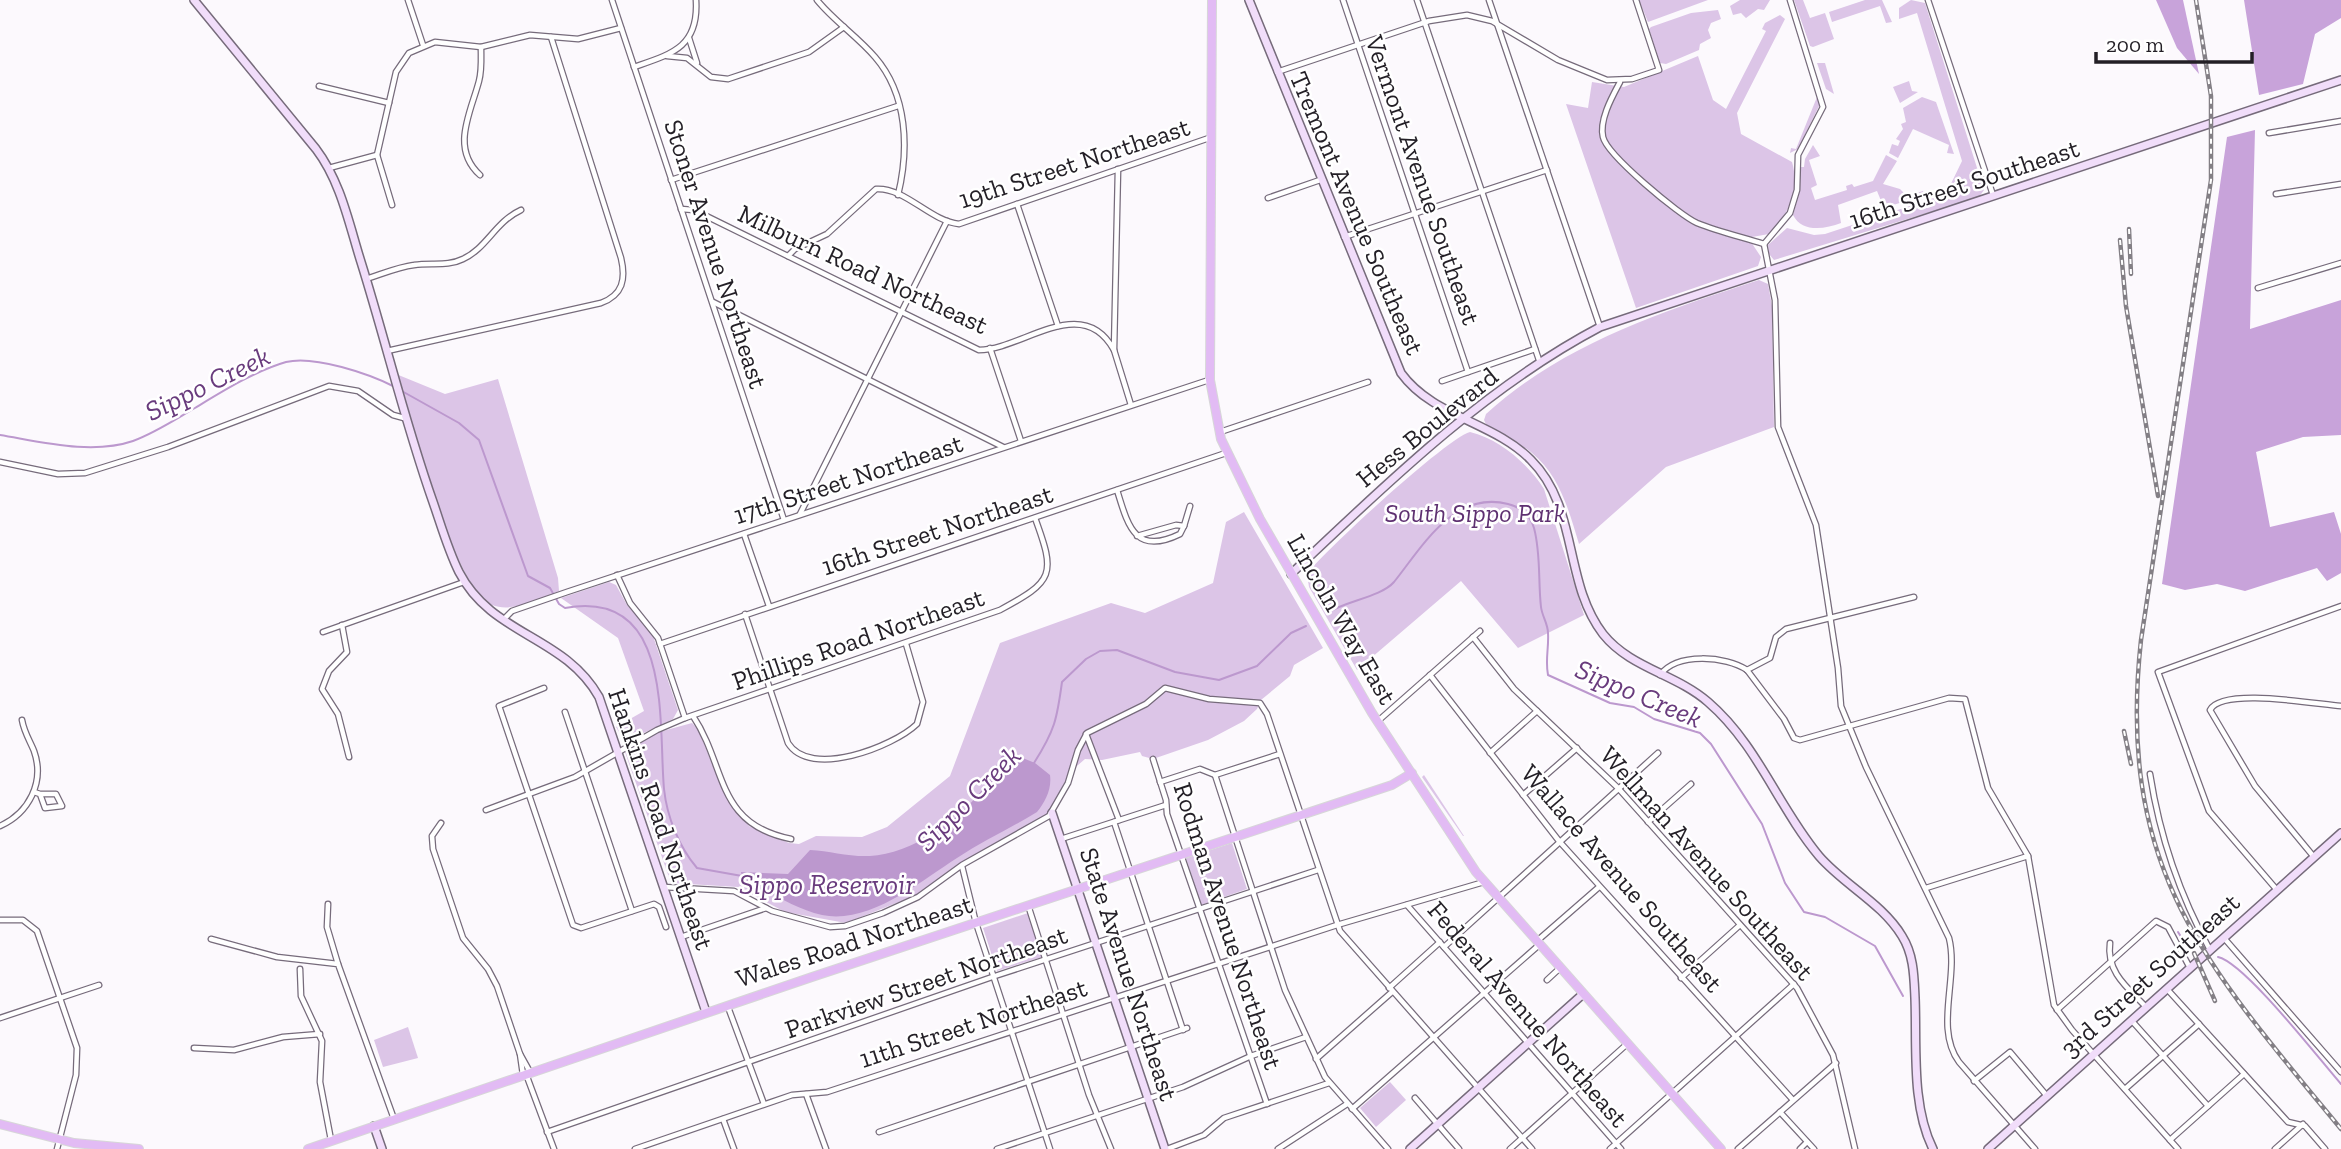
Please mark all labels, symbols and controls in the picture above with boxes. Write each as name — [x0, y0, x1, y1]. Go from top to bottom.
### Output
scale bar — [2096, 21, 2252, 65]
street label: Vermont Avenue Southeast — [1358, 30, 1488, 329]
text: 200 m — [2106, 32, 2164, 57]
street label: Tremont Avenue Southeast — [1283, 67, 1431, 360]
street label: 19th Street Northeast — [954, 110, 1194, 215]
street label: Stoner Avenue Northeast — [657, 116, 775, 393]
street label: 16th Street Southeast — [1845, 132, 2083, 236]
street label: Milburn Road Northeast — [733, 197, 993, 341]
water label: Sippo Creek — [139, 339, 275, 428]
street label: Hess Boulevard — [1350, 360, 1504, 494]
street label: 17th Street Northeast — [729, 427, 967, 531]
street label: 16th Street Northeast — [817, 477, 1057, 582]
park label: South Sippo Park — [1385, 497, 1565, 529]
street label: Lincoln Way East — [1280, 528, 1404, 710]
street label: Phillips Road Northeast — [728, 581, 988, 697]
water label: Sippo Creek — [1570, 652, 1707, 735]
street label: Hankins Road Northeast — [601, 684, 721, 954]
water label: Sippo Creek — [909, 739, 1028, 858]
street label: Wellman Avenue Southeast — [1593, 739, 1821, 987]
street label: Wallace Avenue Southeast — [1514, 757, 1730, 999]
street label: Rodman Avenue Northeast — [1167, 779, 1290, 1074]
street label: State Avenue Northeast — [1073, 843, 1185, 1105]
water label: Sippo Reservoir — [739, 868, 915, 901]
street label: 3rd Street Southeast — [2054, 886, 2246, 1064]
street label: Wales Road Northeast — [732, 888, 977, 994]
street label: Federal Avenue Northeast — [1421, 894, 1635, 1134]
street label: Parkview Street Northeast — [781, 918, 1072, 1045]
street label: 11th Street Northeast — [855, 971, 1091, 1075]

